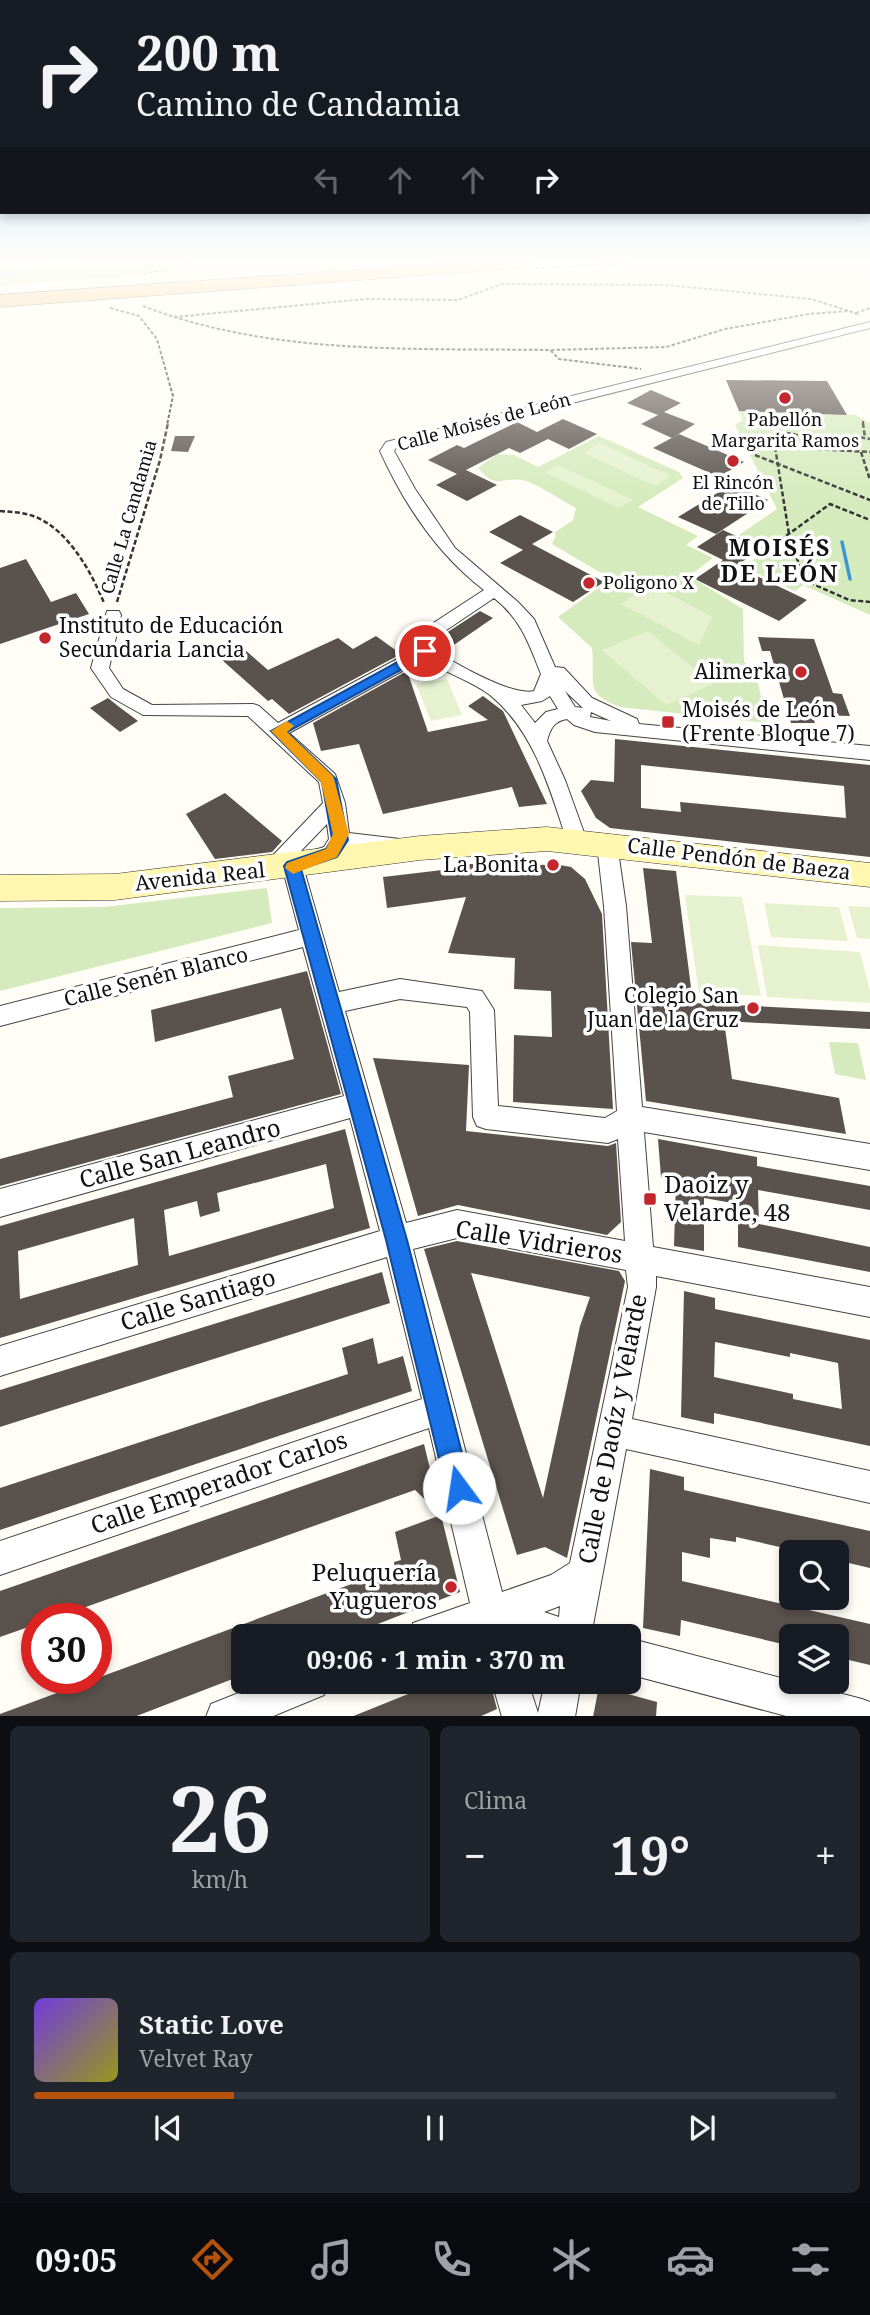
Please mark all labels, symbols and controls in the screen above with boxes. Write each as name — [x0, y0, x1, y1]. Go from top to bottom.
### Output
text: 200 m — [136, 19, 280, 85]
icon: right — [21, 28, 112, 119]
text: Camino de Candamia — [136, 82, 461, 125]
icon: left — [308, 161, 346, 199]
icon: ahead — [381, 161, 419, 199]
icon: ahead — [454, 161, 492, 199]
icon: right — [527, 161, 565, 199]
street label: Calle Moisés de León — [394, 386, 573, 456]
marker: Pabellón Margarita Ramos — [777, 390, 793, 406]
place label: Pabellón Margarita Ramos — [711, 407, 859, 452]
street label: Calle La Candamia — [95, 437, 162, 597]
marker: El Rincón de Tillo — [725, 453, 741, 469]
place label: El Rincón de Tillo — [692, 470, 774, 515]
district label: MOISÉS DE LEÓN — [721, 531, 839, 589]
place label: Poligono X — [603, 570, 694, 594]
marker: Poligono X — [581, 575, 597, 591]
place label: Instituto de Educación Secundaria Lancia — [59, 611, 283, 663]
pin — [395, 621, 455, 681]
marker: Instituto de Educación Secundaria Lancia — [37, 630, 53, 646]
icon: arrive — [406, 632, 444, 670]
place label: Alimerka — [694, 657, 787, 685]
marker: Alimerka — [793, 664, 809, 680]
place label: Moisés de León (Frente Bloque 7) — [682, 695, 855, 747]
marker: Moisés de León (Frente Bloque 7) — [660, 714, 676, 730]
street label: Calle Pendón de Baeza — [626, 830, 852, 886]
place label: La Bonita — [443, 850, 539, 878]
street label: Avenida Real — [133, 855, 267, 897]
marker: La Bonita — [545, 857, 561, 873]
street label: Calle Senén Blanco — [61, 940, 251, 1012]
place label: Colegio San Juan de la Cruz — [586, 981, 739, 1033]
marker: Colegio San Juan de la Cruz — [745, 1000, 761, 1016]
street label: Calle San Leandro — [75, 1110, 284, 1195]
place label: Daoiz y Velarde, 48 — [664, 1167, 791, 1228]
marker: Daoiz y Velarde, 48 — [642, 1191, 658, 1207]
street label: Calle Vidrieros — [453, 1211, 625, 1270]
street label: Calle Santiago — [116, 1259, 279, 1338]
street label: Calle de Daoíz y Velarde — [569, 1291, 654, 1566]
street label: Calle Emperador Carlos — [86, 1422, 351, 1541]
position arrow — [422, 1451, 496, 1525]
map controls — [779, 1540, 849, 1694]
button: search — [779, 1540, 849, 1610]
place label: Peluquería Yugueros — [312, 1555, 437, 1616]
marker: Peluquería Yugueros — [443, 1579, 459, 1595]
speed limit sign: 30 — [21, 1603, 112, 1694]
button: layers — [779, 1624, 849, 1694]
text: 09:06 · 1 min · 370 m — [306, 1641, 566, 1677]
text: 26 — [169, 1755, 271, 1879]
text: Clima — [464, 1784, 527, 1816]
text: 19° — [611, 1819, 690, 1890]
text: − — [464, 1829, 486, 1881]
text: + — [815, 1829, 836, 1881]
text: km/h — [192, 1863, 248, 1895]
text: Static Love — [139, 2006, 284, 2042]
text: Velvet Ray — [139, 2042, 253, 2074]
icon: previous — [149, 2109, 187, 2147]
icon: pause — [416, 2109, 454, 2147]
icon: next — [683, 2109, 721, 2147]
icon: directions — [188, 2235, 237, 2284]
icon: music — [307, 2235, 356, 2284]
icon: phone — [427, 2235, 476, 2284]
icon: climate — [547, 2235, 596, 2284]
icon: car — [666, 2235, 715, 2284]
icon: filters — [786, 2235, 835, 2284]
text: 09:05 — [35, 2238, 117, 2281]

